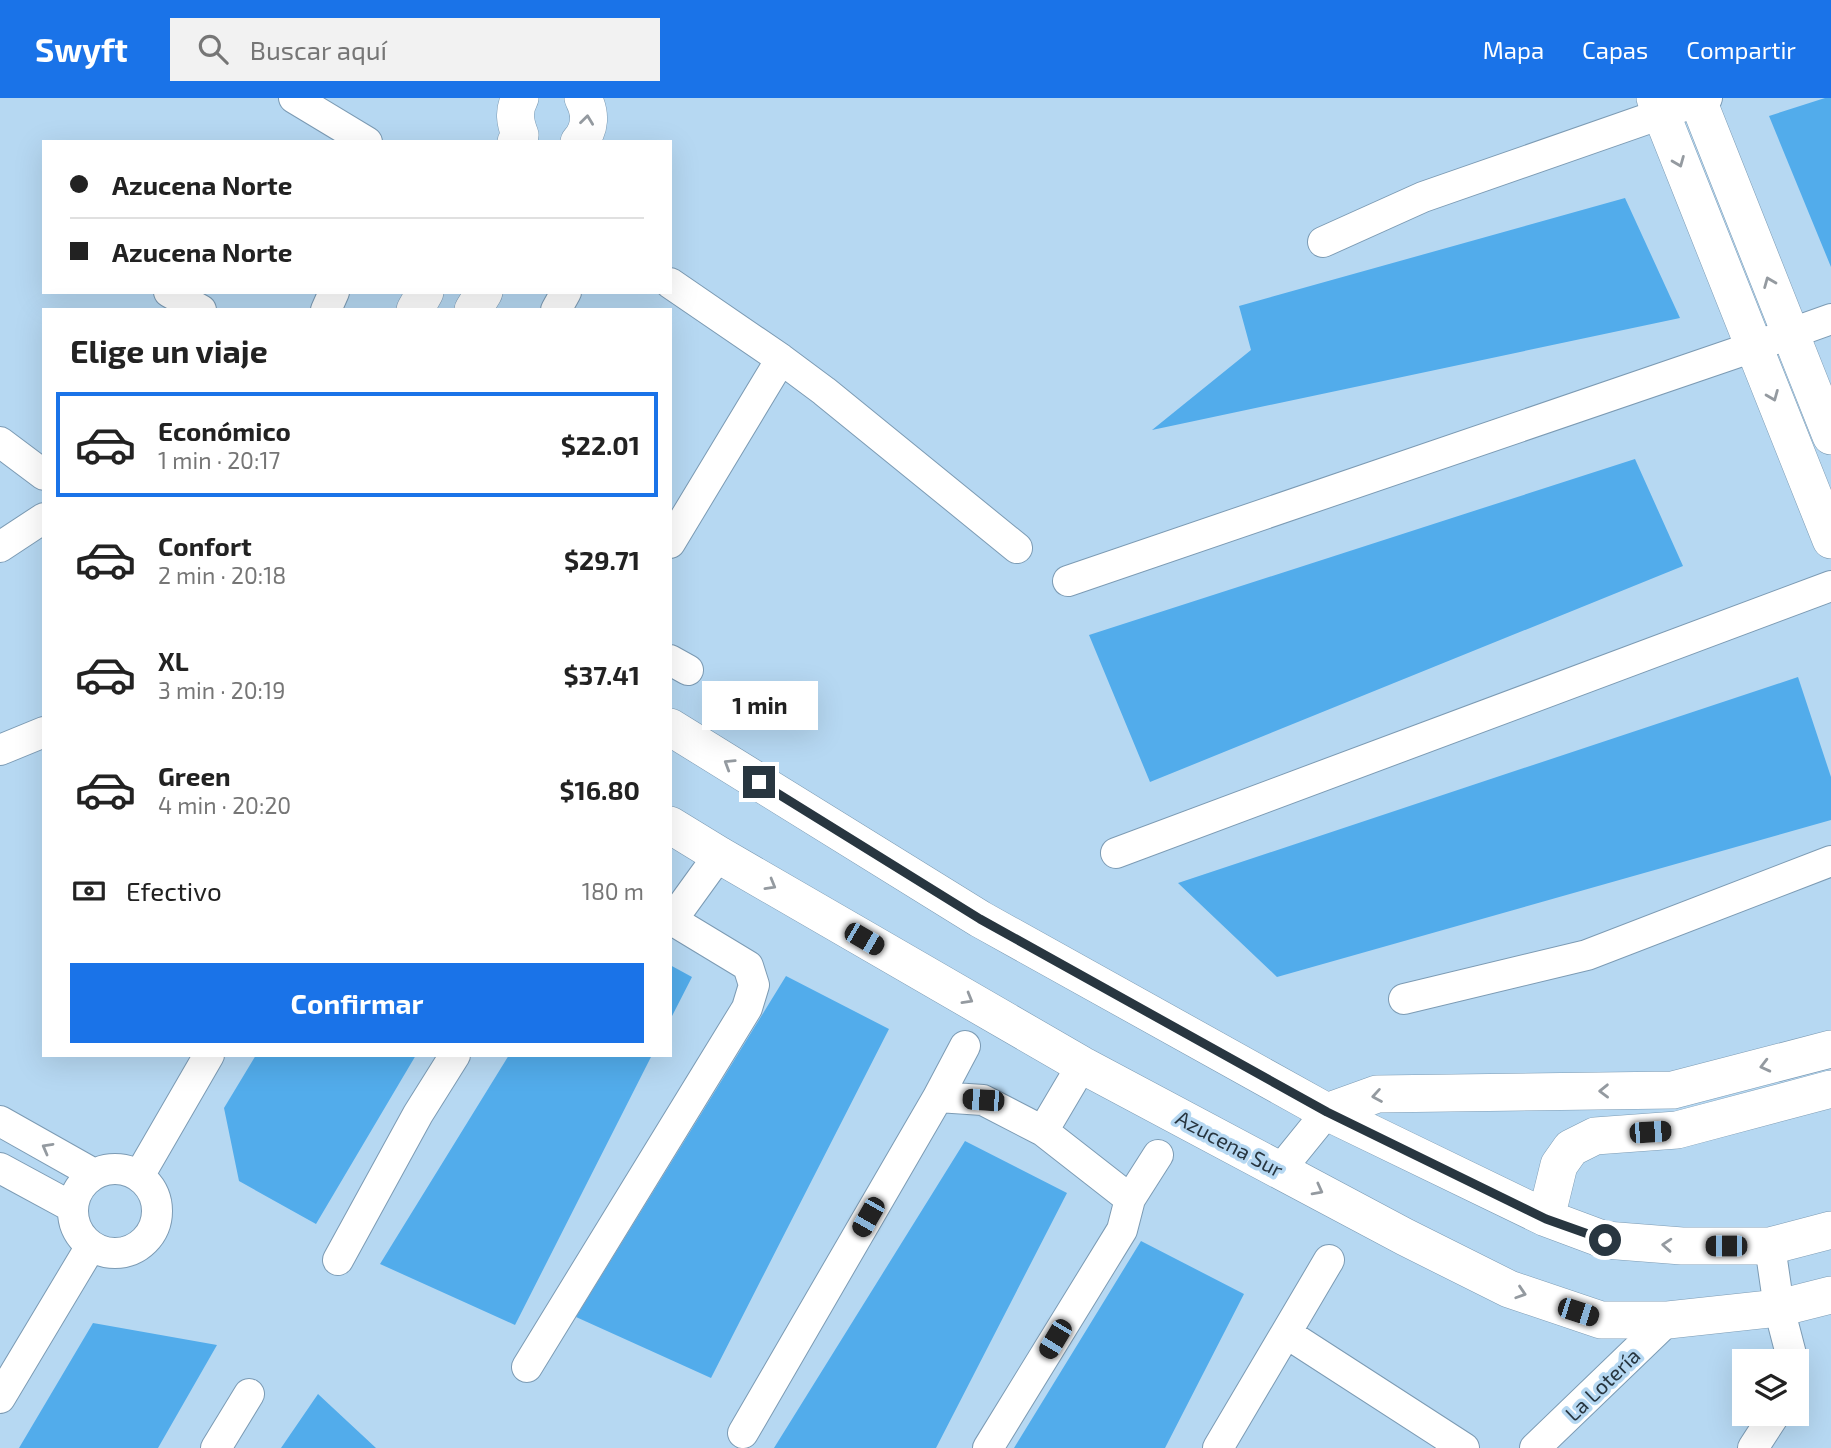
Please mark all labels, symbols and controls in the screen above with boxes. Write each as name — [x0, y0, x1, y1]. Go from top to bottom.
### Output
search box — [170, 18, 660, 81]
text: Swyft — [35, 29, 128, 69]
icon: search — [194, 30, 232, 68]
text: Buscar aquí — [250, 34, 387, 65]
text: Mapa — [1483, 35, 1544, 64]
text: Capas — [1582, 35, 1648, 64]
text: Compartir — [1686, 35, 1796, 64]
one-way arrow — [579, 115, 594, 126]
one-way arrow — [1670, 155, 1684, 167]
text: Azucena Norte — [112, 169, 292, 200]
text: Azucena Norte — [112, 236, 292, 267]
one-way arrow — [1764, 276, 1778, 288]
text: Elige un viaje — [70, 331, 268, 369]
one-way arrow — [1764, 389, 1778, 401]
icon: car — [74, 413, 137, 476]
text: Económico — [158, 415, 291, 446]
text: $22.01 — [561, 429, 640, 460]
text: 1 min · 20:17 — [158, 446, 280, 474]
icon: car — [74, 528, 137, 591]
text: Confort — [158, 530, 252, 561]
text: $29.71 — [564, 544, 640, 575]
text: 2 min · 20:18 — [158, 561, 286, 589]
icon: car — [74, 643, 137, 706]
text: XL — [158, 645, 189, 676]
text: $37.41 — [564, 659, 640, 690]
text: 3 min · 20:19 — [158, 676, 285, 704]
callout: 1 min — [701, 680, 817, 730]
text: 1 min — [732, 691, 788, 719]
icon: car — [74, 758, 137, 821]
one-way arrow — [724, 759, 737, 772]
text: Green — [158, 760, 231, 791]
route end — [743, 766, 775, 798]
text: $16.80 — [559, 774, 640, 805]
text: 4 min · 20:20 — [158, 791, 291, 819]
icon: cash — [70, 872, 108, 910]
text: Efectivo — [126, 875, 222, 906]
text: 180 m — [582, 877, 644, 905]
one-way arrow — [763, 877, 776, 890]
car — [841, 919, 888, 959]
button: Confirmar — [70, 963, 644, 1043]
one-way arrow — [960, 991, 973, 1004]
one-way arrow — [1759, 1058, 1771, 1072]
one-way arrow — [1599, 1083, 1609, 1099]
car — [962, 1088, 1005, 1112]
one-way arrow — [1371, 1088, 1383, 1103]
street label: Azucena Sur — [1172, 1104, 1288, 1182]
car — [1629, 1120, 1672, 1144]
one-way arrow — [42, 1143, 54, 1156]
one-way arrow — [1311, 1182, 1323, 1195]
car — [849, 1194, 888, 1240]
route start — [1589, 1224, 1621, 1256]
car — [1706, 1236, 1748, 1257]
one-way arrow — [1661, 1238, 1672, 1253]
one-way arrow — [1514, 1285, 1526, 1299]
car — [1555, 1296, 1602, 1328]
car — [1036, 1316, 1075, 1362]
street label: La Lotería — [1559, 1342, 1645, 1426]
map controls — [1732, 1349, 1809, 1426]
button: layers — [1732, 1349, 1809, 1426]

